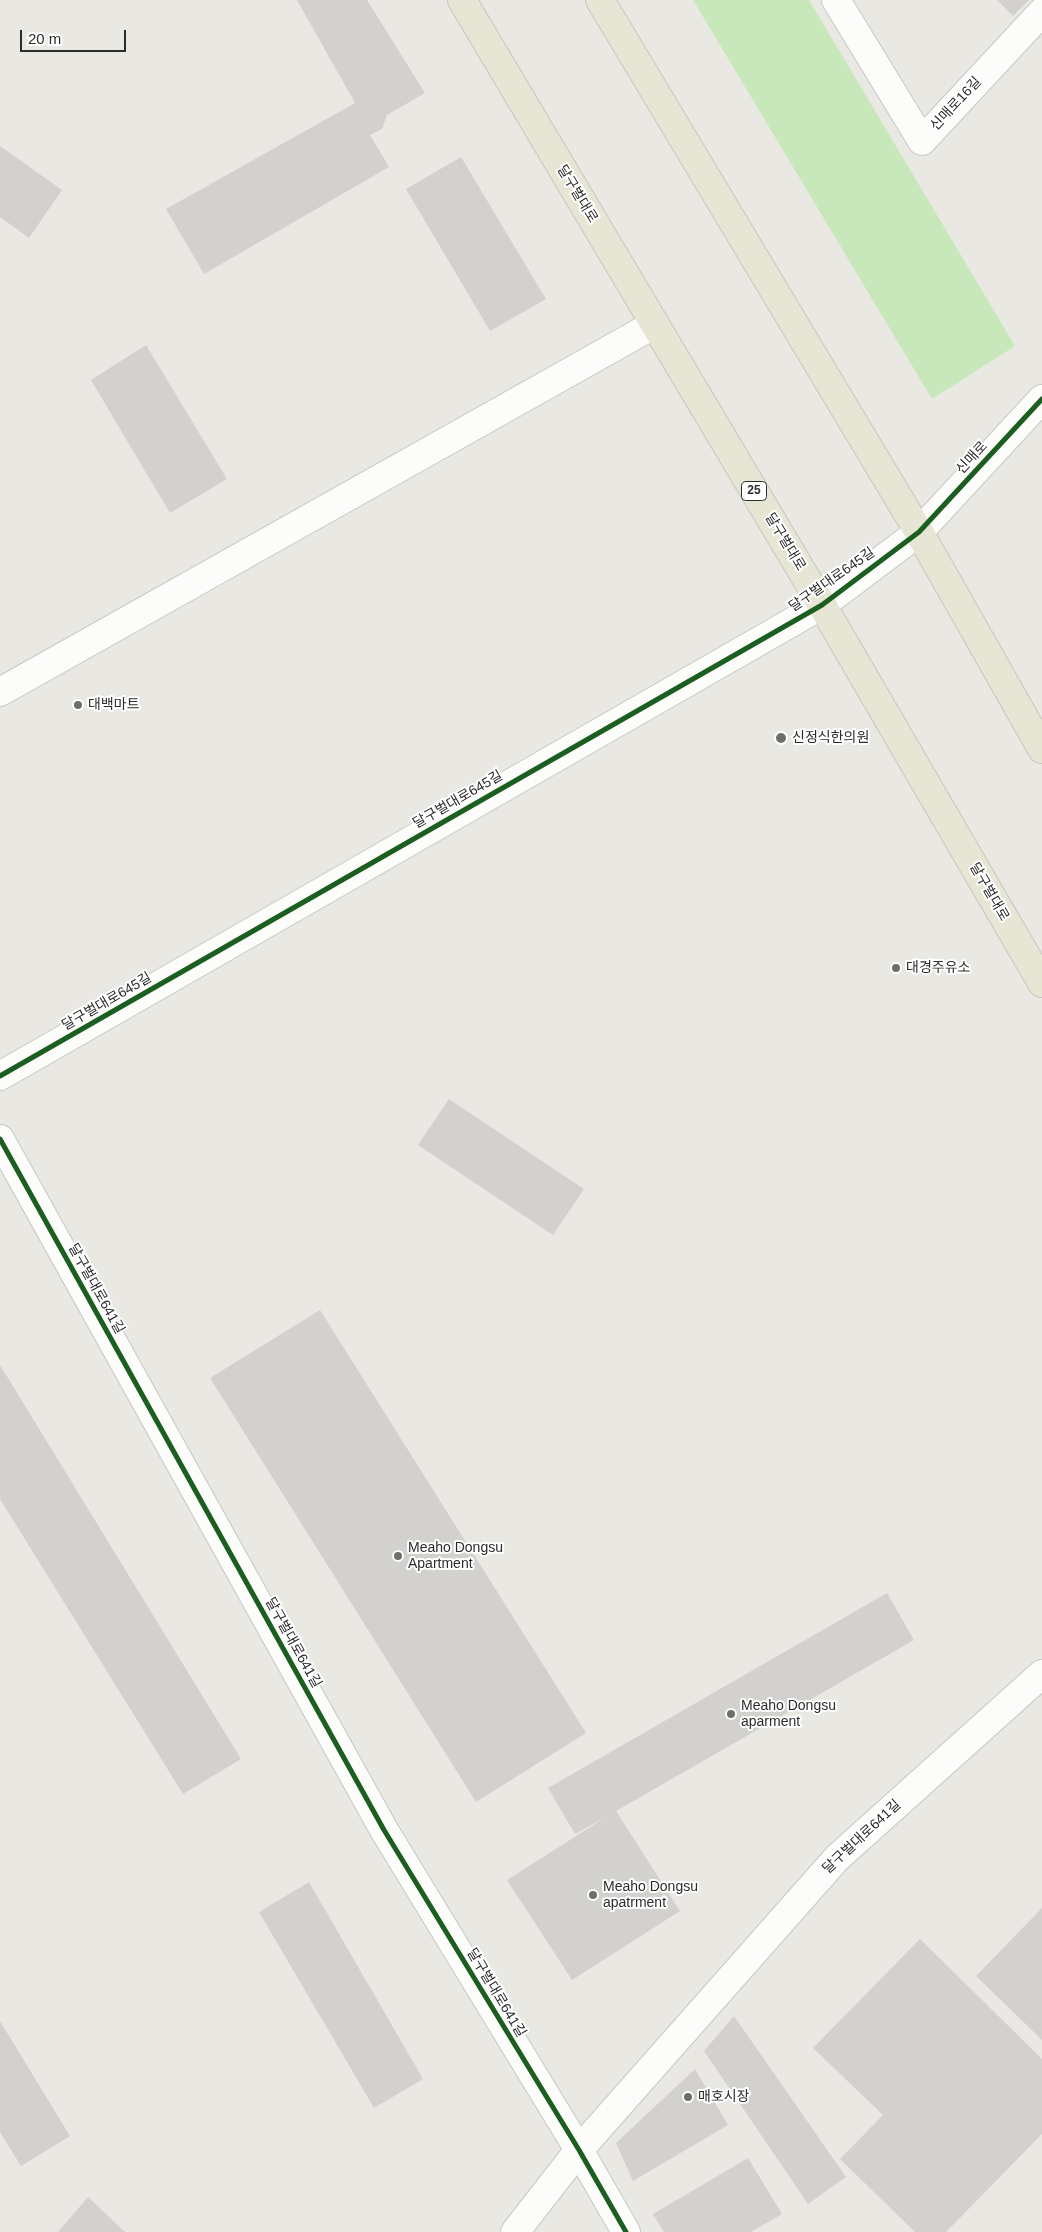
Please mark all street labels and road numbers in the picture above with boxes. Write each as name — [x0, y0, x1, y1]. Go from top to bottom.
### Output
street label: 신매로16길 — [927, 74, 985, 134]
street label: 달구벌대로 — [553, 162, 601, 226]
street label: 신매로 — [953, 438, 991, 478]
road number: 25 — [742, 482, 766, 501]
street label: 달구벌대로 — [761, 510, 809, 574]
street label: 달구벌대로645길 — [786, 544, 878, 616]
street label: 달구벌대로645길 — [410, 768, 506, 832]
street label: 달구벌대로 — [966, 860, 1012, 924]
street label: 달구벌대로645길 — [59, 970, 155, 1034]
street label: 달구벌대로641길 — [64, 1241, 128, 1337]
street label: 달구벌대로641길 — [261, 1595, 325, 1691]
street label: 달구벌대로641길 — [819, 1797, 905, 1877]
street label: 달구벌대로641길 — [463, 1946, 529, 2040]

